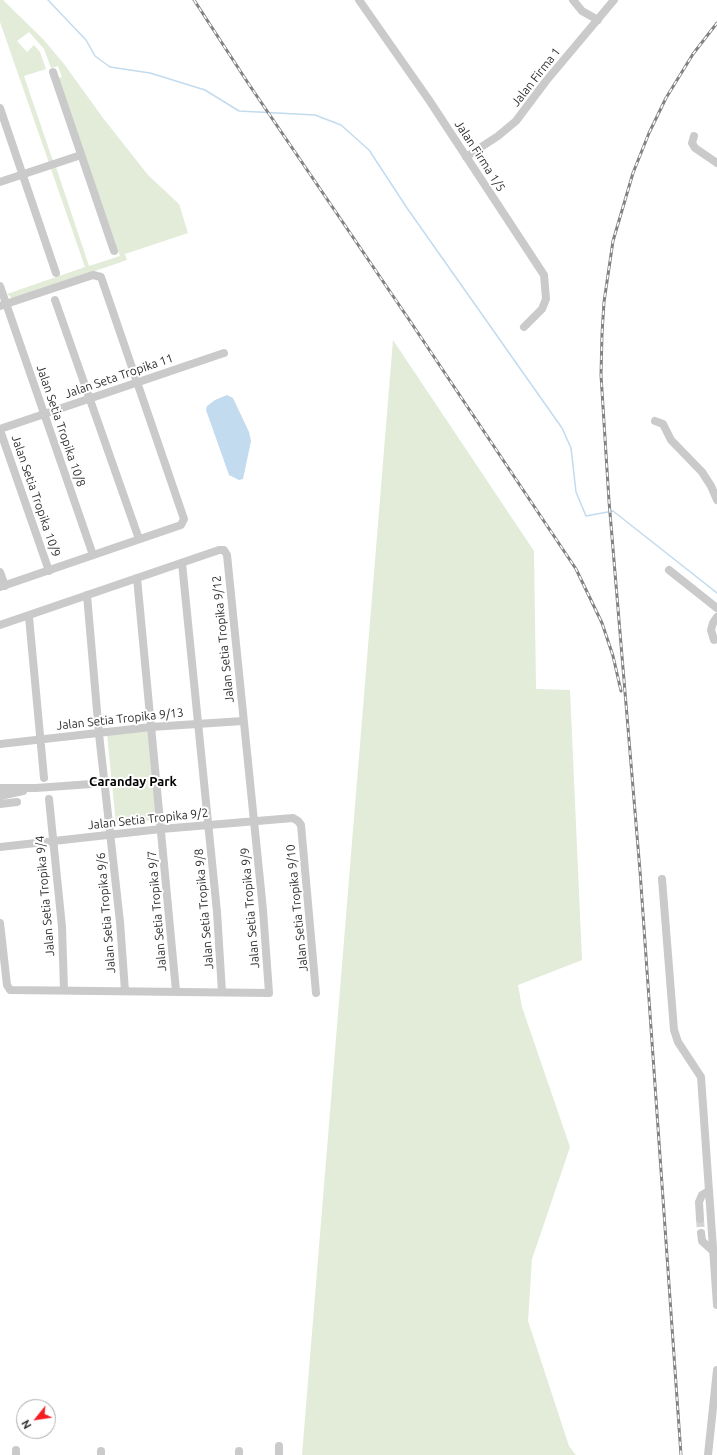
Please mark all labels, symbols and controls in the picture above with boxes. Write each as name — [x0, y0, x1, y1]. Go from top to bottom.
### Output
street label: Jalan Firma 1 — [509, 45, 563, 109]
street label: Jalan Firma 1/5 — [452, 118, 508, 194]
street label: Jalan Seta Tropika 11 — [63, 351, 175, 401]
street label: Jalan Setia Tropika 10/8 — [33, 363, 89, 489]
street label: Jalan Setia Tropika 10/9 — [8, 433, 64, 559]
street label: Jalan Setia Tropika 9/12 — [209, 575, 237, 703]
street label: Jalan Setia Tropika 9/13 — [56, 705, 184, 733]
district label: Caranday Park — [89, 774, 177, 790]
street label: Jalan Setia Tropika 9/2 — [87, 806, 209, 832]
street label: Jalan Setia Tropika 9/4 — [33, 835, 57, 957]
street label: Jalan Setia Tropika 9/10 — [283, 844, 311, 972]
street label: Jalan Setia Tropika 9/9 — [238, 847, 262, 969]
street label: Jalan Setia Tropika 9/8 — [192, 848, 216, 970]
street label: Jalan Setia Tropika 9/7 — [145, 850, 169, 972]
street label: Jalan Setia Tropika 9/6 — [94, 852, 118, 974]
north arrow — [16, 1399, 56, 1439]
text: N — [19, 1418, 34, 1431]

